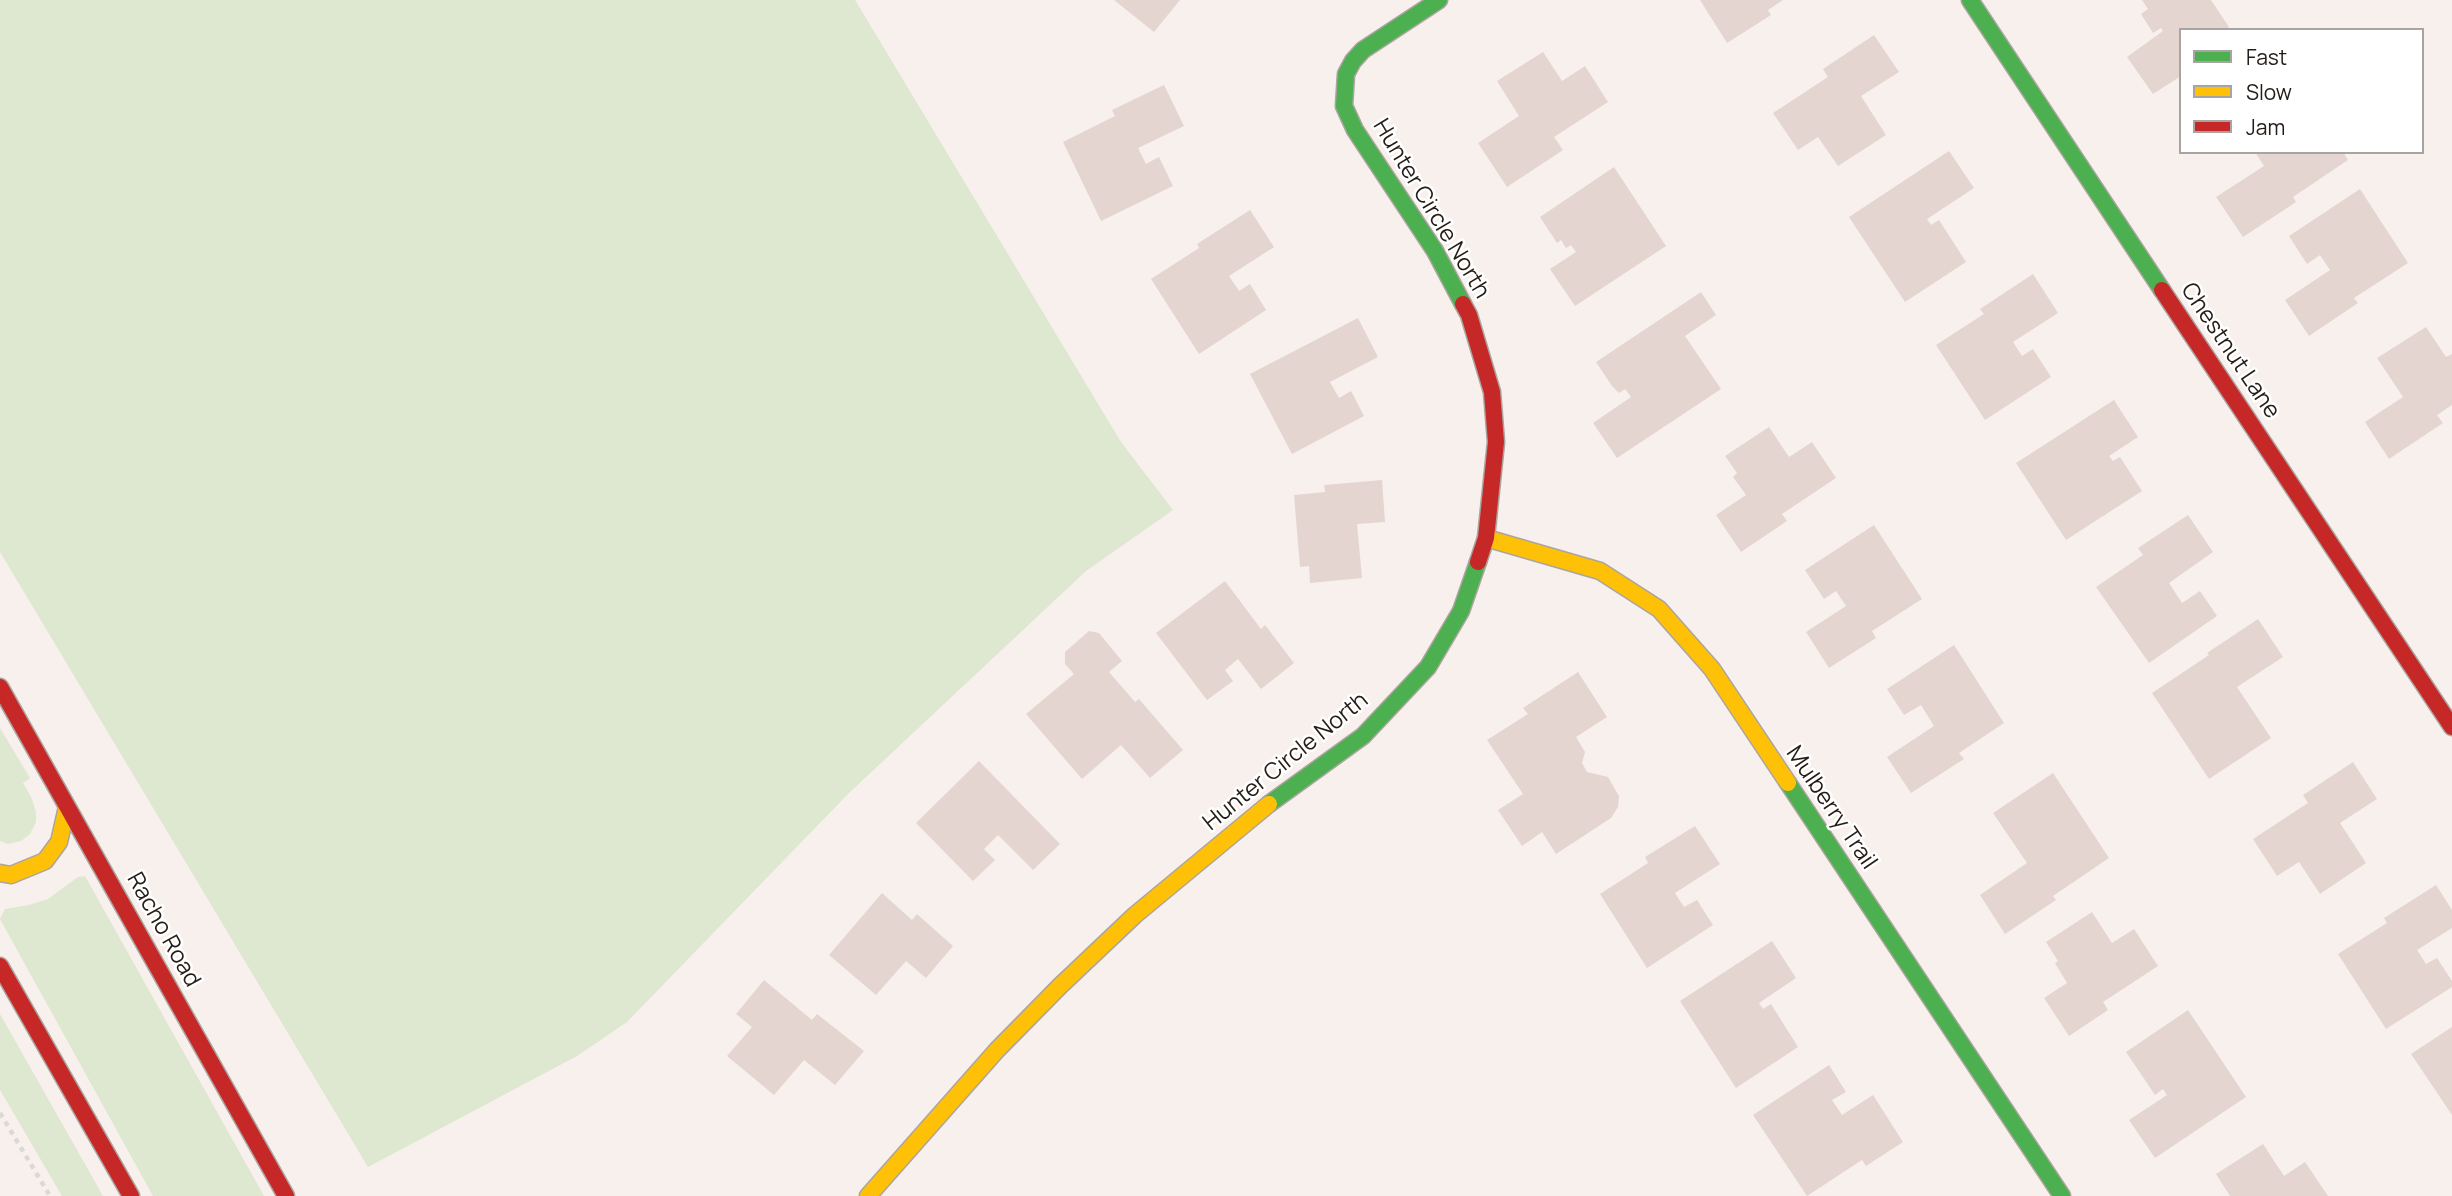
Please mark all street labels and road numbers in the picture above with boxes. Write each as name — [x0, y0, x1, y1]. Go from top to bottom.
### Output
street label: Hunter Circle North — [1367, 114, 1495, 304]
street label: Chestnut Lane — [2175, 278, 2285, 424]
street label: Hunter Circle North — [1198, 687, 1374, 837]
street label: Mulberry Trail — [1780, 741, 1882, 875]
street label: Racho Road — [120, 868, 206, 992]

